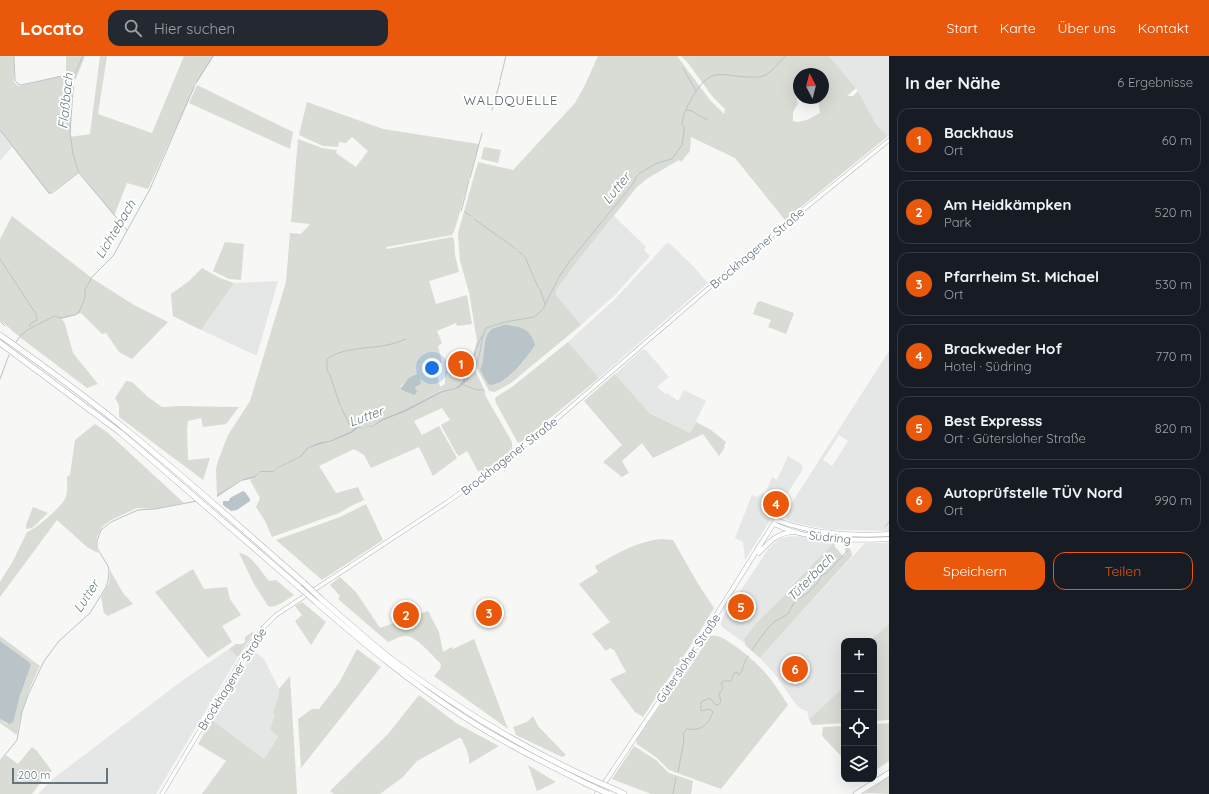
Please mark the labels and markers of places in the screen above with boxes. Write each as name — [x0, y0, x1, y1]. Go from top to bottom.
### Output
pin: 1 — [448, 349, 474, 379]
pin: 4 — [763, 489, 789, 519]
pin: 5 — [728, 592, 754, 622]
pin: 3 — [476, 598, 502, 628]
pin: 2 — [393, 600, 419, 630]
pin: 6 — [782, 654, 808, 684]

